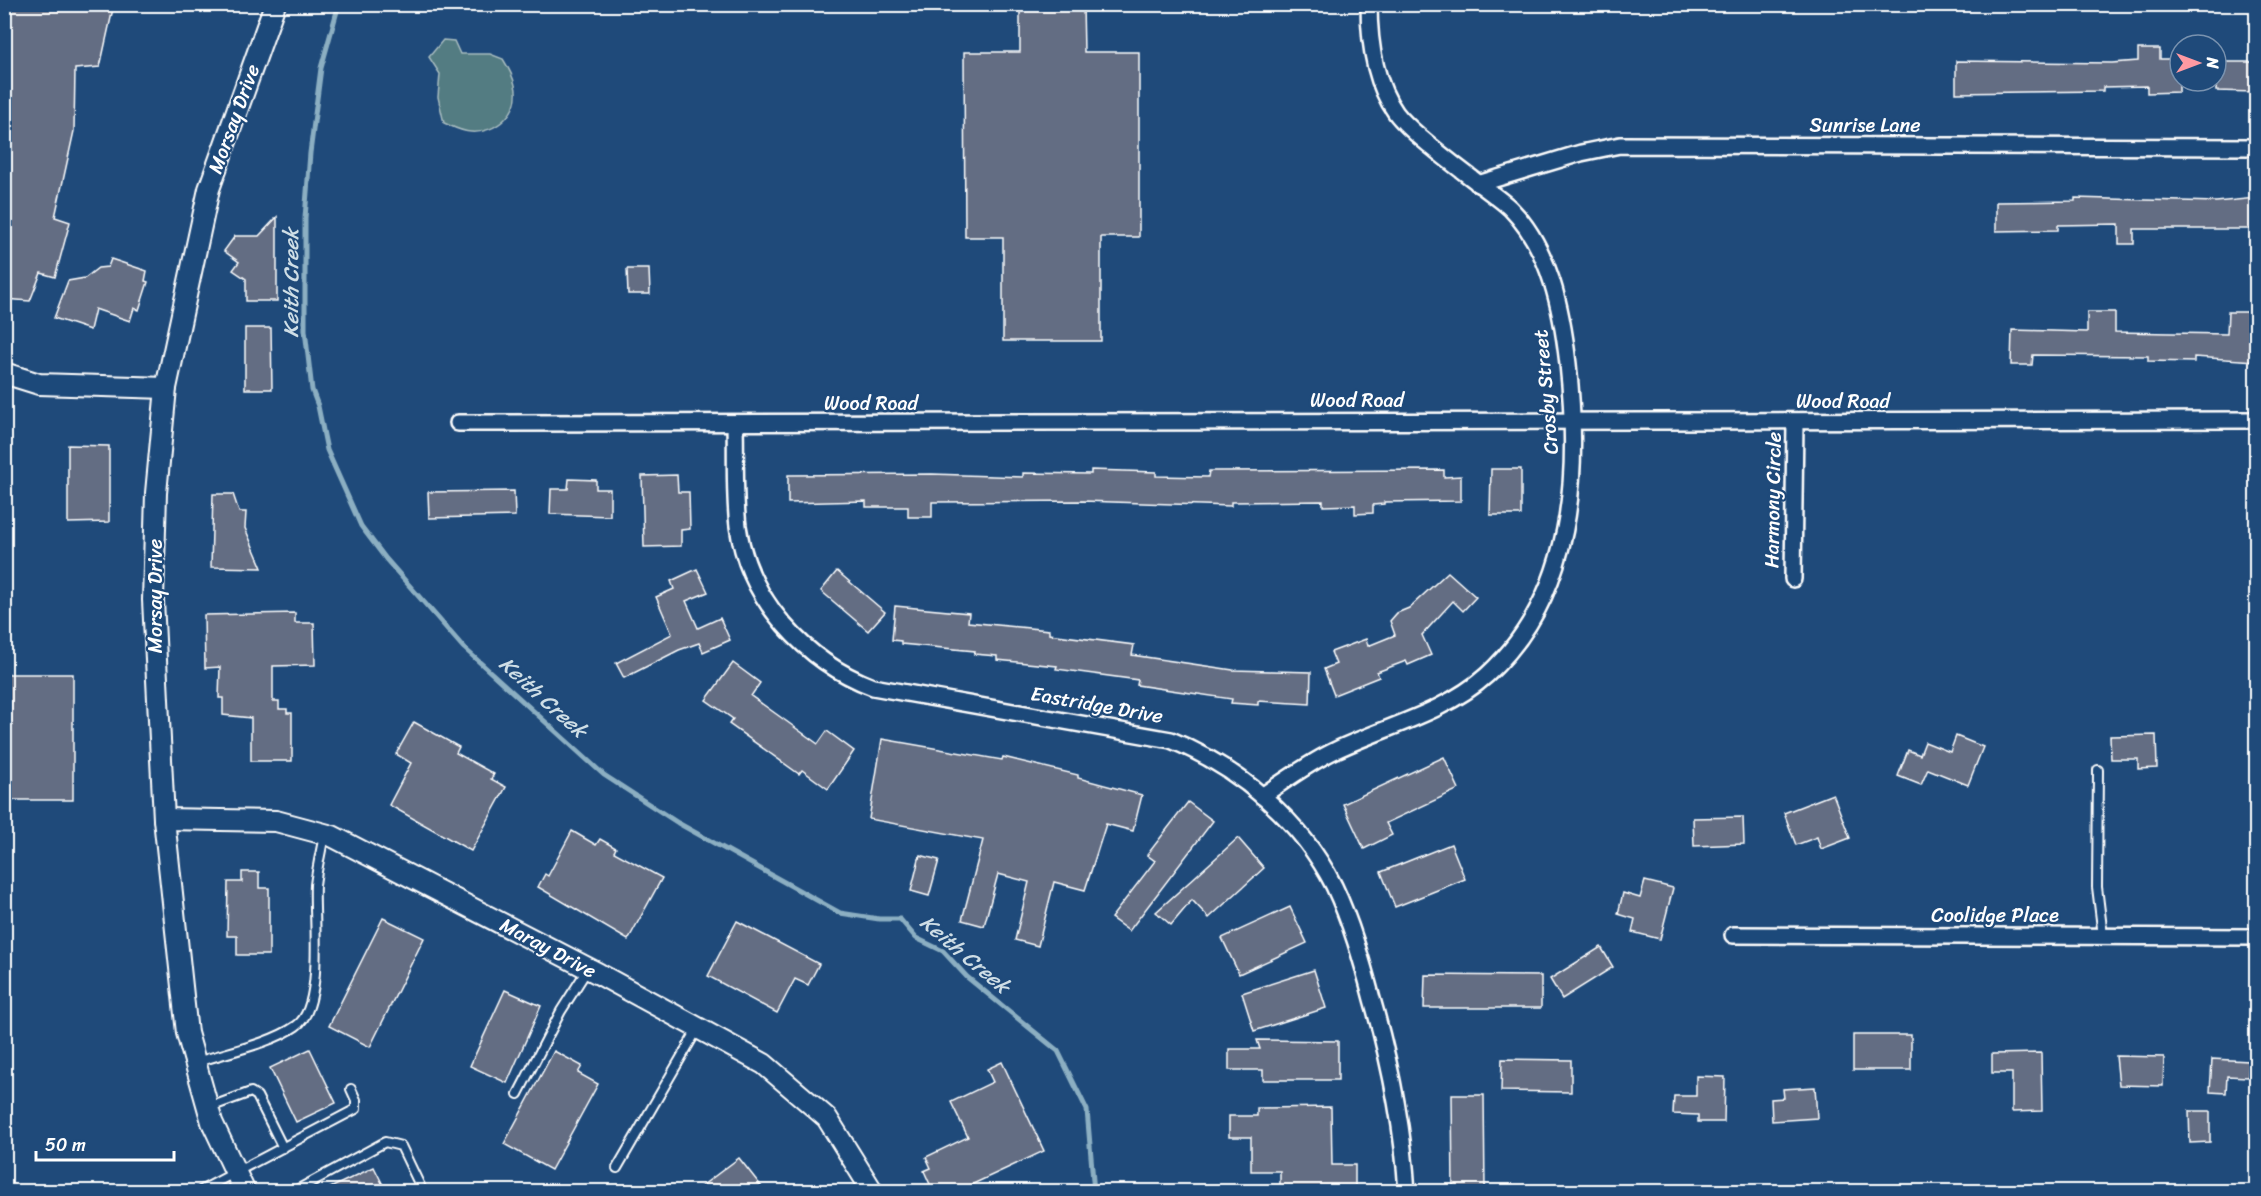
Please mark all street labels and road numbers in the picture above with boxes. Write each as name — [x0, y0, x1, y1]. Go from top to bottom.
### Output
street label: Morsay Drive — [198, 59, 270, 179]
street label: Sunrise Lane — [1809, 108, 1921, 143]
street label: Crosby Street — [1523, 328, 1569, 456]
street label: Wood Road — [1310, 383, 1406, 418]
street label: Wood Road — [1796, 384, 1892, 419]
street label: Wood Road — [824, 386, 920, 421]
street label: Harmony Circle — [1754, 431, 1792, 569]
street label: Morsay Drive — [138, 539, 173, 653]
street label: Eastridge Drive — [1028, 676, 1166, 734]
street label: Coolidge Place — [1931, 898, 2059, 933]
street label: Maray Drive — [493, 908, 603, 988]

